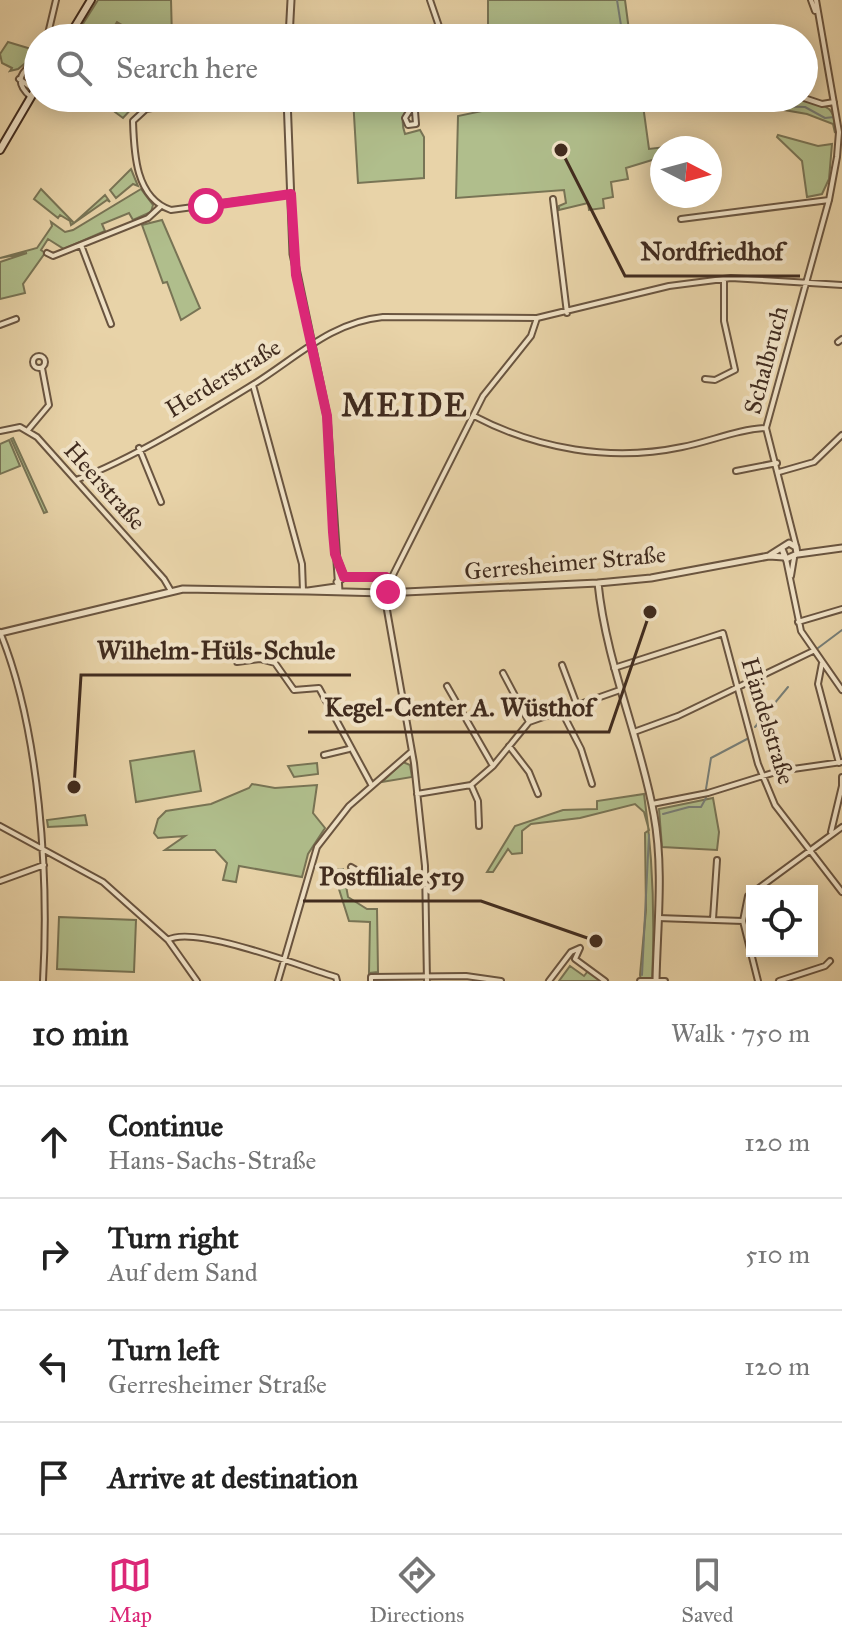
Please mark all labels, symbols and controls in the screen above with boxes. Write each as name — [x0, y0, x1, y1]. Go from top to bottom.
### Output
search box — [24, 24, 818, 112]
icon: search — [52, 46, 96, 90]
text: Search here — [116, 50, 258, 86]
north arrow — [650, 136, 722, 208]
route start — [188, 188, 224, 224]
callout: Nordfriedhof — [625, 226, 800, 276]
text: Nordfriedhof — [640, 235, 788, 267]
street label: Schalbruch — [737, 303, 795, 417]
street label: Herderstraße — [160, 332, 286, 424]
district label: MEIDE — [341, 386, 469, 425]
street label: Heerstraße — [58, 436, 152, 536]
street label: Gerresheimer Straße — [463, 539, 667, 587]
route end — [370, 574, 406, 610]
callout: Wilhelm-Hüls-Schule — [81, 625, 351, 675]
text: Wilhelm-Hüls-Schule — [97, 634, 336, 666]
street label: Händelstraße — [734, 654, 802, 788]
callout: Kegel-Center A. Wüsthof — [308, 682, 609, 732]
text: Kegel-Center A. Wüsthof — [324, 691, 598, 724]
callout: Postfiliale 519 — [303, 851, 481, 901]
text: Postfiliale 519 — [319, 860, 465, 892]
map controls — [746, 885, 818, 957]
button: locate — [746, 885, 818, 957]
text: 10 min — [32, 1013, 129, 1054]
text: Walk · 750 m — [671, 1017, 810, 1049]
text: Continue — [108, 1108, 223, 1144]
icon: ahead — [32, 1120, 76, 1164]
text: 120 m — [744, 1126, 810, 1158]
text: Hans-Sachs-Straße — [108, 1144, 316, 1176]
text: Turn right — [108, 1220, 239, 1256]
icon: right — [32, 1232, 76, 1276]
text: 510 m — [745, 1238, 810, 1270]
text: Auf dem Sand — [108, 1256, 258, 1288]
text: Turn left — [108, 1332, 219, 1368]
icon: left — [32, 1344, 76, 1388]
text: 120 m — [744, 1350, 810, 1382]
text: Gerresheimer Straße — [108, 1368, 327, 1400]
icon: arrive — [32, 1456, 76, 1500]
text: Arrive at destination — [108, 1460, 358, 1496]
tab: Map — [108, 1553, 152, 1628]
tab: Directions — [369, 1553, 464, 1628]
tab: Saved — [681, 1553, 733, 1628]

